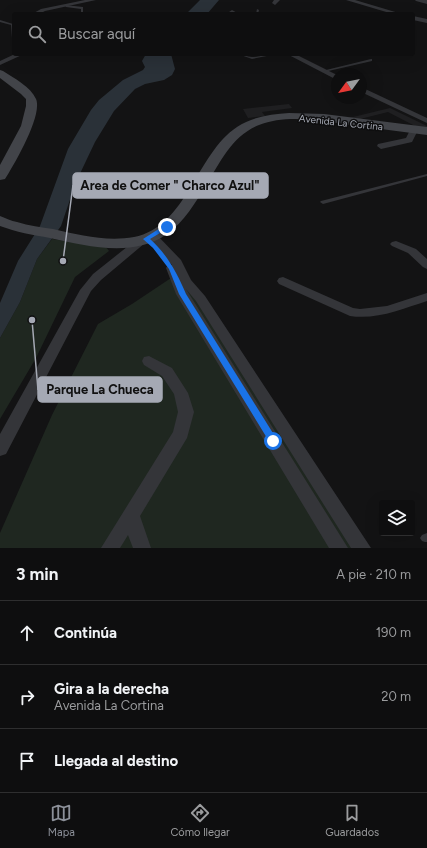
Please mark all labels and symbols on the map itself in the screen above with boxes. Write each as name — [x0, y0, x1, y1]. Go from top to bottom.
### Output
north arrow — [331, 68, 367, 104]
street label: Avenida La Cortina — [298, 112, 384, 133]
callout: Area de Comer " Charco Azul" — [73, 173, 268, 198]
text: Area de Comer " Charco Azul" — [80, 178, 260, 193]
route end — [158, 218, 176, 236]
callout: Parque La Chueca — [38, 377, 162, 402]
text: Parque La Chueca — [46, 382, 154, 397]
route start — [264, 432, 282, 450]

